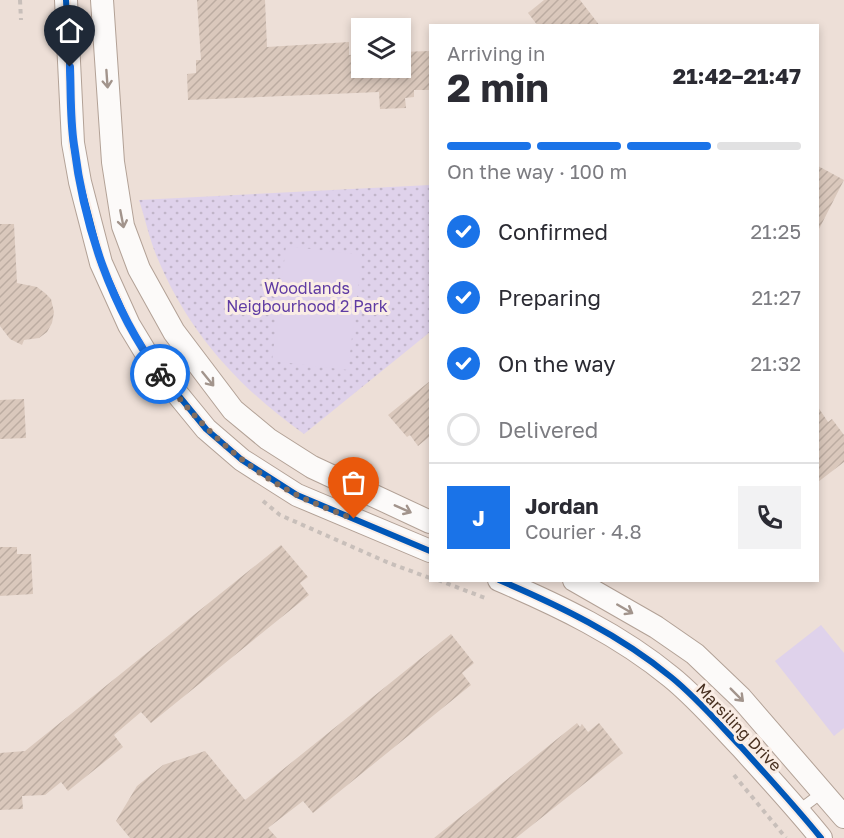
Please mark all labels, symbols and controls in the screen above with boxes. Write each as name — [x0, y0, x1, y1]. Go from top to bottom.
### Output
pin — [44, 5, 95, 67]
icon: home — [53, 14, 86, 47]
map controls — [351, 18, 411, 78]
button: layers — [351, 18, 411, 78]
text: Arriving in — [447, 41, 545, 65]
text: 21:42–21:47 — [673, 62, 801, 89]
text: 2 min — [447, 64, 549, 111]
one-way arrow — [102, 69, 113, 89]
text: On the way · 100 m — [447, 159, 627, 183]
one-way arrow — [117, 209, 128, 229]
icon: check — [447, 215, 480, 248]
text: Confirmed — [498, 218, 608, 245]
text: 21:25 — [751, 219, 801, 243]
park label: Woodlands Neigbourhood 2 Park — [226, 278, 388, 316]
icon: check — [447, 281, 480, 314]
text: Preparing — [498, 284, 601, 311]
text: 21:27 — [752, 285, 801, 309]
courier — [130, 344, 190, 404]
icon: check — [447, 347, 480, 380]
text: On the way — [498, 350, 616, 377]
text: 21:32 — [750, 351, 801, 375]
icon: bike — [144, 358, 177, 391]
one-way arrow — [202, 371, 215, 387]
text: Delivered — [498, 416, 598, 443]
pin — [328, 457, 379, 519]
icon: bag — [337, 466, 370, 499]
button: phone — [738, 486, 801, 549]
text: Jordan — [525, 492, 599, 519]
one-way arrow — [393, 504, 411, 516]
text: J — [472, 504, 485, 531]
text: Courier · 4.8 — [525, 519, 642, 543]
one-way arrow — [616, 604, 633, 616]
street label: Marsiling Drive — [692, 679, 786, 775]
one-way arrow — [730, 687, 745, 702]

